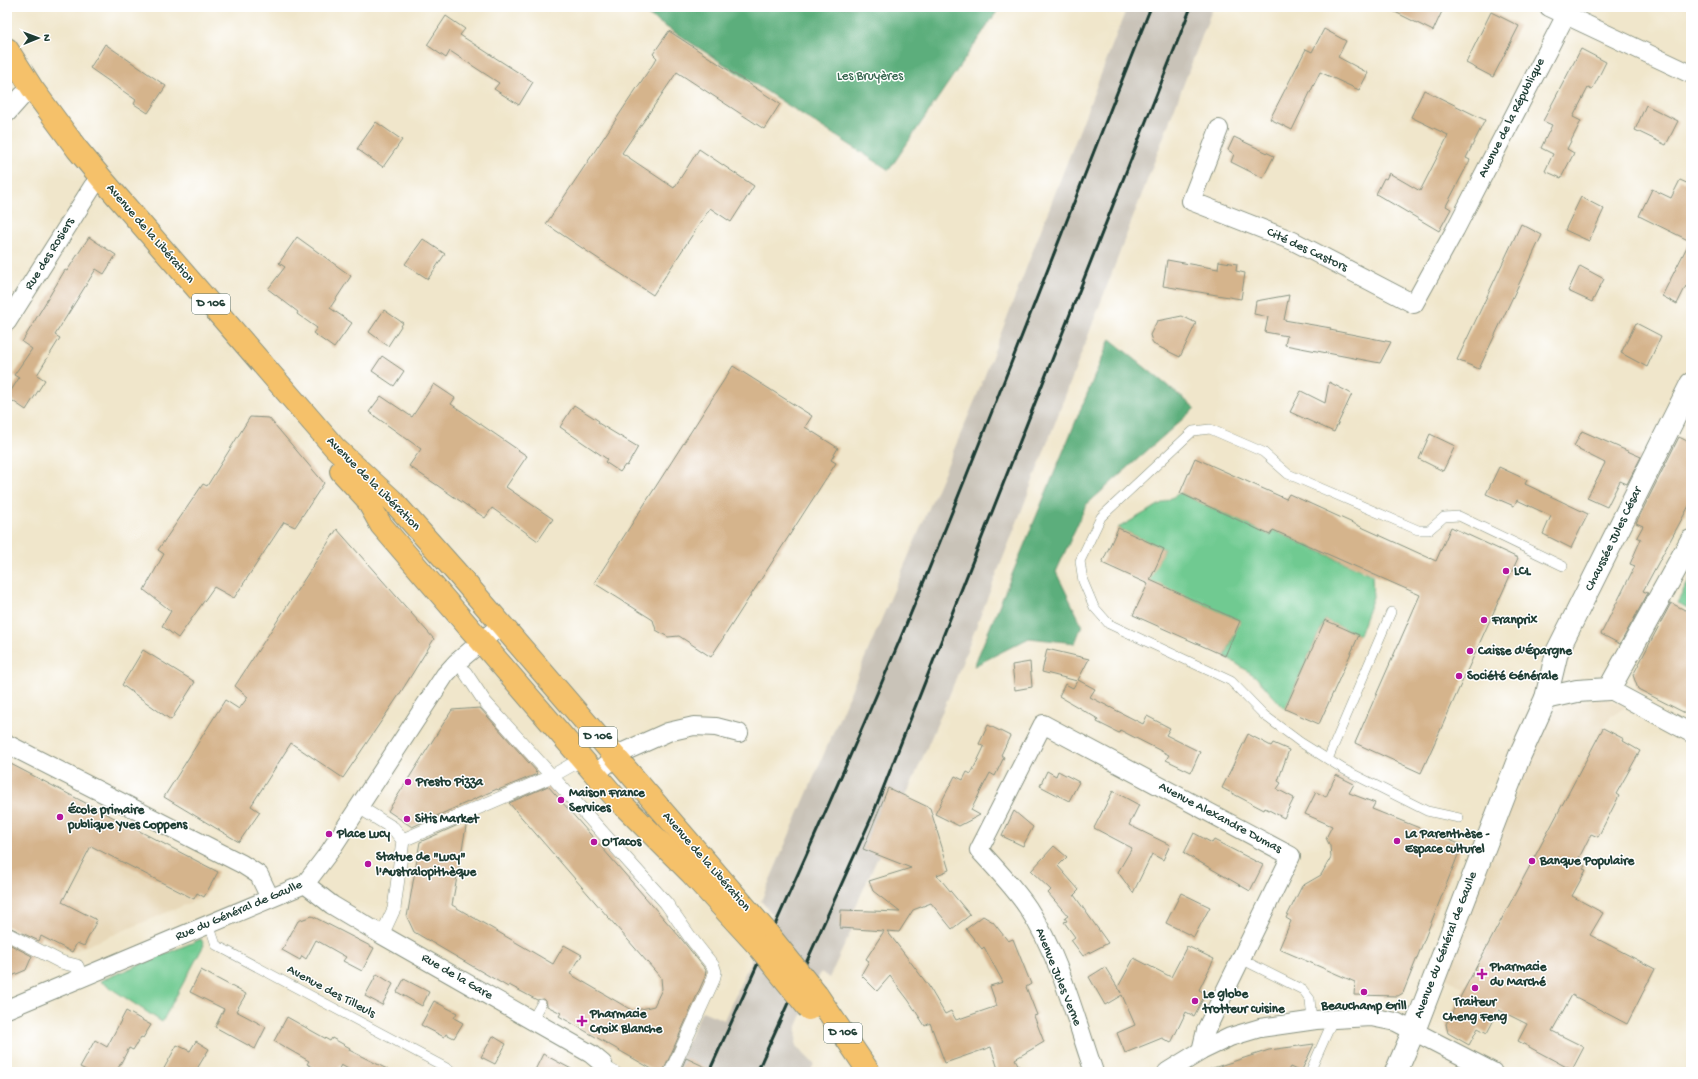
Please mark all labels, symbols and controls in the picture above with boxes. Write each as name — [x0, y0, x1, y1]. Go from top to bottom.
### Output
north arrow — [18, 18, 58, 58]
text: N — [40, 34, 52, 42]
street label: Avenue de la République — [1475, 56, 1549, 180]
park label: Les Bruyères — [837, 69, 904, 84]
street label: Avenue de la Libération — [103, 181, 198, 287]
street label: Rue des Rosiers — [22, 214, 79, 293]
street label: Cité des Castors — [1264, 225, 1351, 276]
road number: D 106 — [192, 294, 230, 314]
street label: Avenue de la Libération — [323, 434, 424, 535]
street label: Chaussée Jules César — [1582, 483, 1646, 594]
place label: LCL — [1514, 564, 1532, 579]
marker: LCL — [1501, 566, 1511, 576]
place label: Franprix — [1491, 613, 1537, 629]
marker: Franprix — [1479, 615, 1489, 625]
place label: Caisse d'Épargne — [1477, 643, 1573, 660]
marker: Caisse d'Épargne — [1465, 646, 1475, 656]
place label: Société Générale — [1467, 669, 1559, 684]
marker: Société Générale — [1454, 671, 1464, 681]
road number: D 106 — [579, 727, 617, 747]
place label: Presto Pizza — [415, 775, 484, 790]
marker: Presto Pizza — [403, 777, 413, 787]
street label: Avenue Alexandre Dumas — [1156, 779, 1285, 857]
place label: Maison France Services — [569, 786, 646, 816]
marker: Maison France Services — [556, 795, 566, 805]
place label: École primaire publique Yves Coppens — [67, 802, 189, 834]
street label: Avenue de la Libération — [659, 809, 754, 915]
marker: École primaire publique Yves Coppens — [55, 812, 65, 822]
place label: Sitis Market — [415, 812, 480, 827]
marker: Sitis Market — [402, 814, 412, 824]
place label: Place Lucy — [336, 827, 391, 842]
place label: La Parenthèse - Espace culturel — [1405, 827, 1491, 858]
marker: Place Lucy — [324, 829, 334, 839]
place label: O'Tacos — [602, 835, 643, 850]
marker: La Parenthèse - Espace culturel — [1392, 836, 1402, 846]
marker: O'Tacos — [589, 837, 599, 847]
place label: Statue de "Lucy" l'Australopithèque — [375, 850, 478, 881]
place label: Banque Populaire — [1539, 854, 1636, 870]
marker: Banque Populaire — [1527, 856, 1537, 866]
marker: Statue de "Lucy" l'Australopithèque — [363, 859, 373, 869]
street label: Avenue du Général de Gaulle — [1411, 869, 1481, 1020]
street label: Rue du Général de Gaulle — [173, 877, 305, 945]
street label: Avenue Jules Verne — [1032, 926, 1085, 1028]
street label: Rue de la Gare — [419, 951, 496, 1004]
place label: Pharmacie du Marché — [1489, 960, 1548, 990]
street label: Avenue des Tilleuls — [284, 962, 379, 1022]
marker: Pharmacie du Marché — [1477, 969, 1487, 979]
marker: Traiteur Cheng Feng — [1470, 983, 1480, 993]
place label: Le globe trotteur cuisine — [1202, 987, 1286, 1017]
marker: Beauchamp Grill — [1359, 987, 1369, 997]
place label: Traiteur Cheng Feng — [1442, 995, 1508, 1025]
marker: Le globe trotteur cuisine — [1190, 996, 1200, 1006]
place label: Beauchamp Grill — [1320, 999, 1407, 1015]
place label: Pharmacie Croix Blanche — [589, 1007, 663, 1037]
marker: Pharmacie Croix Blanche — [577, 1016, 587, 1026]
road number: D 106 — [824, 1023, 862, 1043]

